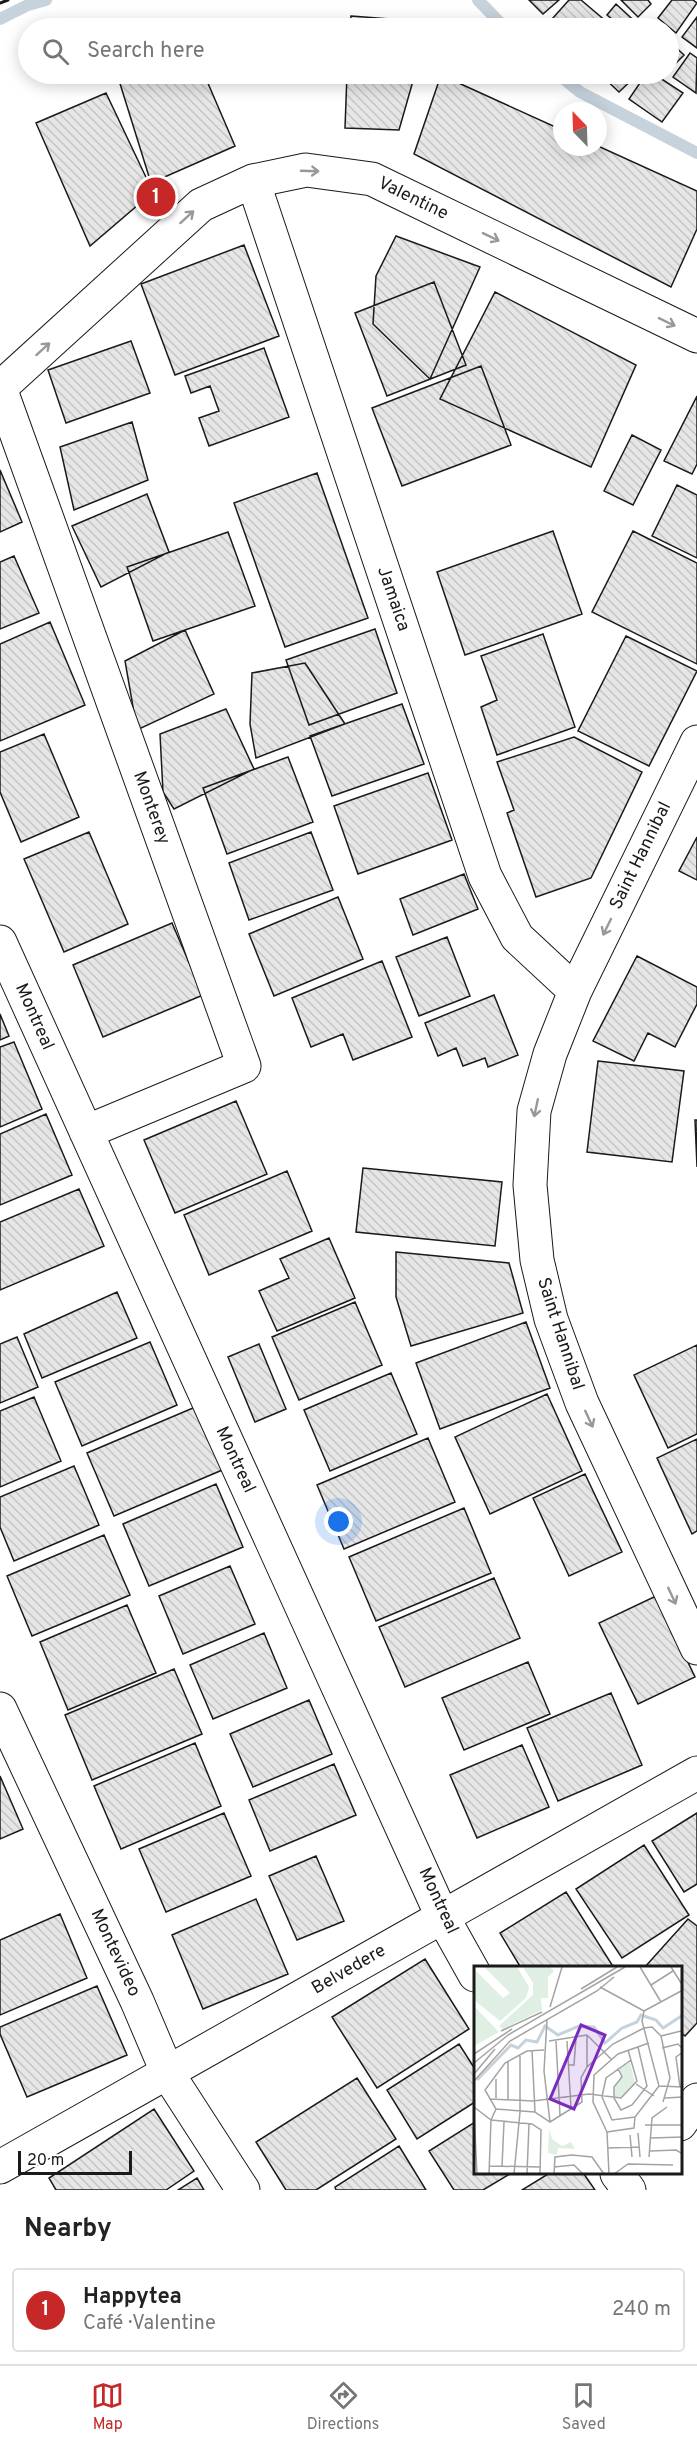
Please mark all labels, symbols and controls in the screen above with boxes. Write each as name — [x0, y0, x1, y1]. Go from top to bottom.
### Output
search box — [18, 18, 679, 84]
icon: search — [39, 35, 72, 68]
text: Search here — [87, 38, 205, 65]
north arrow — [553, 102, 607, 156]
one-way arrow — [300, 166, 319, 177]
street label: Valentine — [374, 172, 452, 226]
pin: 1 — [136, 174, 176, 220]
one-way arrow — [179, 210, 194, 224]
one-way arrow — [482, 231, 500, 243]
one-way arrow — [657, 316, 675, 328]
one-way arrow — [35, 342, 50, 356]
street label: Jamaica — [371, 563, 415, 635]
street label: Monterey — [127, 768, 175, 848]
street label: Saint Hannibal — [605, 798, 677, 914]
one-way arrow — [600, 917, 612, 935]
street label: Montreal — [9, 980, 59, 1054]
one-way arrow — [530, 1097, 541, 1117]
street label: Saint Hannibal — [531, 1275, 589, 1393]
one-way arrow — [584, 1410, 596, 1428]
street label: Montreal — [210, 1423, 260, 1497]
your location — [324, 1507, 353, 1536]
one-way arrow — [667, 1586, 679, 1604]
street label: Montreal — [413, 1864, 463, 1938]
street label: Montevideo — [85, 1905, 145, 2001]
street label: Belvedere — [308, 1940, 390, 2000]
inset map — [474, 1966, 682, 2175]
scale bar — [18, 2148, 132, 2176]
text: 20 m — [27, 2151, 64, 2171]
text: Nearby — [24, 2213, 112, 2246]
text: Happytea — [83, 2284, 182, 2311]
text: 1 — [42, 2297, 50, 2323]
text: 240 m — [612, 2297, 671, 2323]
text: Café · Valentine — [83, 2311, 216, 2337]
tab: Map — [91, 2379, 124, 2435]
tab: Directions — [307, 2379, 379, 2435]
tab: Saved — [562, 2379, 606, 2435]

